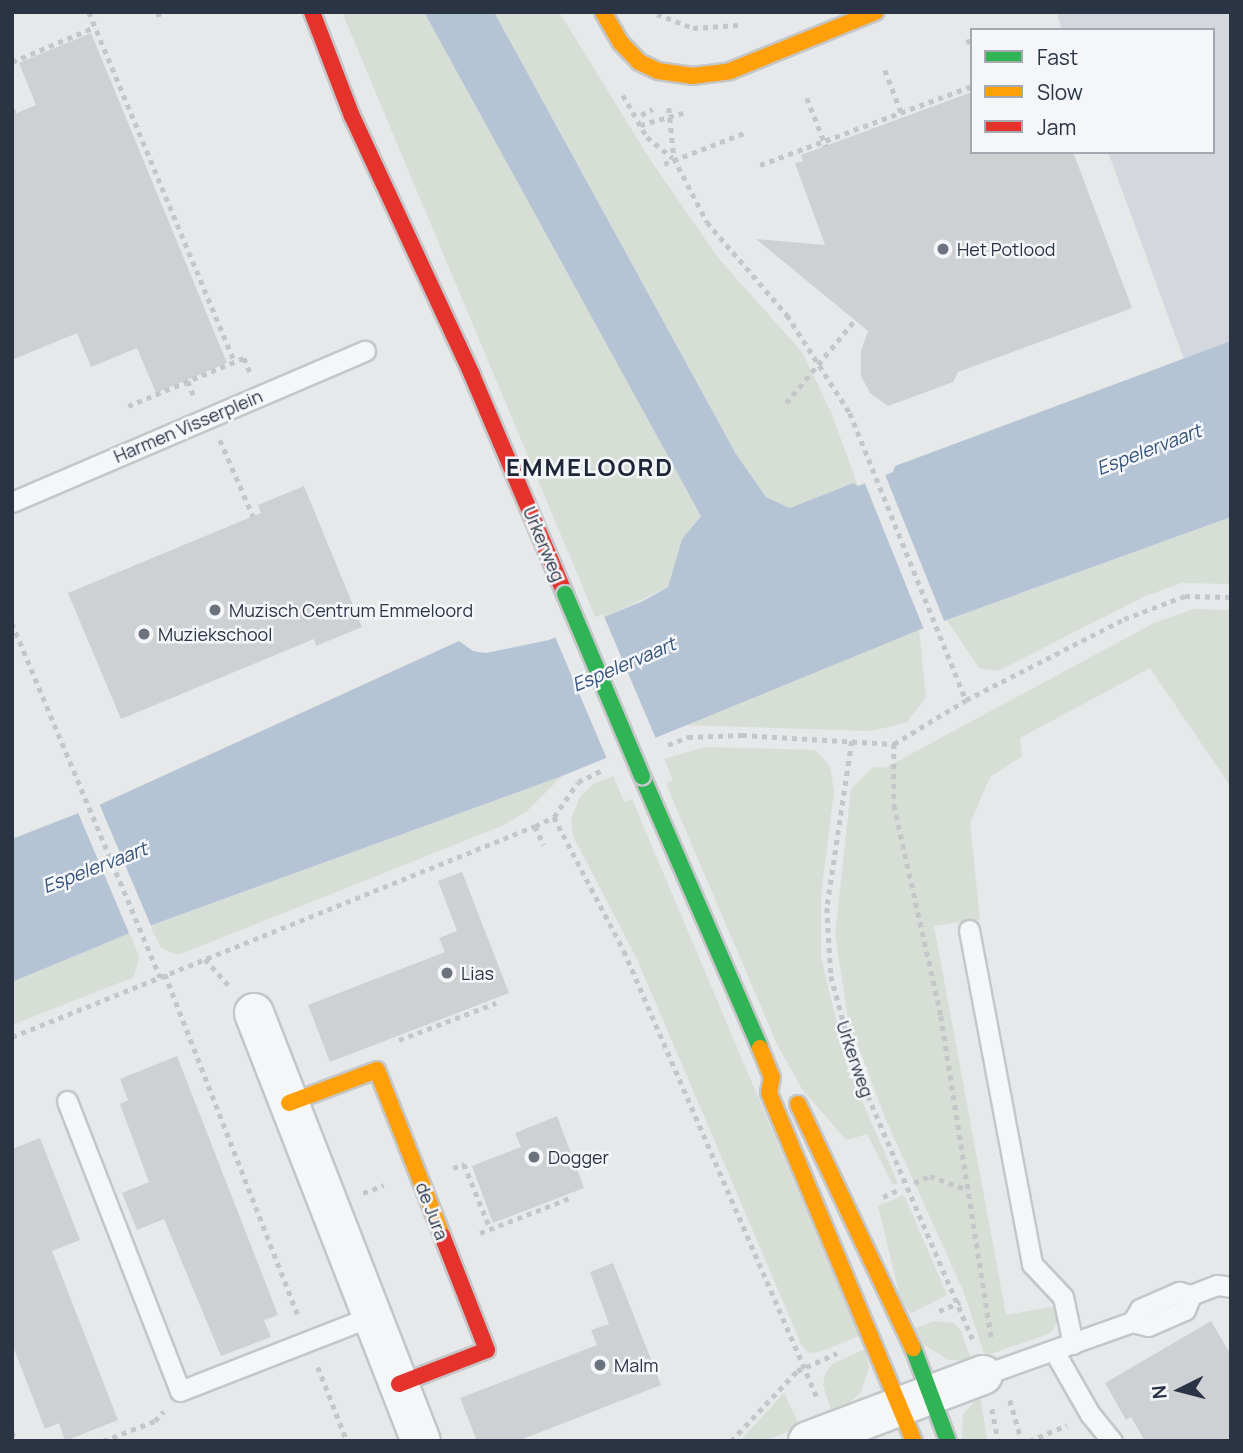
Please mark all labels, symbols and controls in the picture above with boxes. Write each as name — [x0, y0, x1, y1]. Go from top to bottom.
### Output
legend — [970, 28, 1215, 154]
text: Fast — [1037, 43, 1078, 71]
text: Slow — [1037, 78, 1083, 106]
text: Jam — [1037, 113, 1076, 141]
place label: Het Potlood — [957, 238, 1055, 260]
marker: Het Potlood — [935, 241, 951, 257]
street label: Harmen Visserplein — [110, 385, 266, 467]
water label: Espelervaart — [1093, 420, 1205, 480]
district label: EMMELOORD — [507, 453, 673, 481]
street label: Urkerweg — [519, 503, 569, 585]
place label: Muzisch Centrum Emmeloord — [229, 599, 473, 621]
marker: Muzisch Centrum Emmeloord — [207, 602, 223, 618]
place label: Muziekschool — [158, 623, 272, 645]
marker: Muziekschool — [136, 626, 152, 642]
water label: Espelervaart — [569, 633, 679, 697]
water label: Espelervaart — [39, 838, 151, 898]
place label: Lias — [461, 962, 494, 984]
marker: Lias — [439, 965, 455, 981]
street label: Urkerweg — [832, 1018, 878, 1100]
place label: Dogger — [548, 1146, 609, 1168]
marker: Dogger — [526, 1149, 542, 1165]
street label: de Jura — [411, 1179, 453, 1243]
place label: Malm — [614, 1354, 659, 1376]
north arrow — [1145, 1355, 1215, 1425]
marker: Malm — [592, 1357, 608, 1373]
text: N — [1145, 1384, 1173, 1400]

